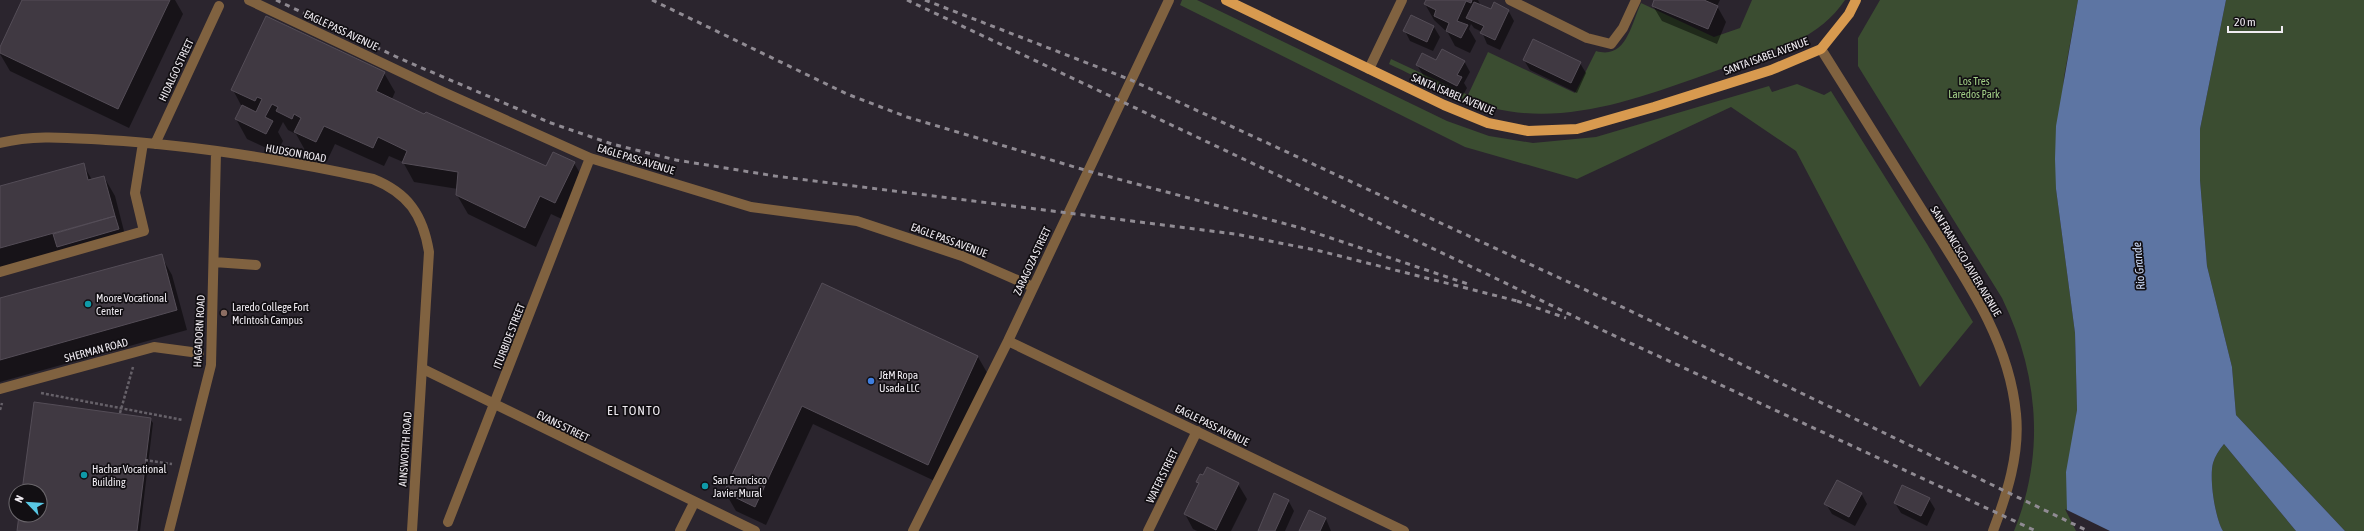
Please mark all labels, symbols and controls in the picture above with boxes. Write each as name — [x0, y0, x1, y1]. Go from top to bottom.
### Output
street label: EAGLE PASS AVENUE — [302, 8, 380, 53]
scale bar — [2228, 8, 2282, 34]
text: 20 m — [2234, 15, 2256, 29]
street label: SANTA ISABEL AVENUE — [1722, 35, 1810, 77]
street label: HIDALGO STREET — [156, 37, 196, 103]
street label: SANTA ISABEL AVENUE — [1410, 71, 1497, 117]
park label: Los Tres Laredos Park — [1948, 75, 2000, 100]
street label: HUDSON ROAD — [265, 142, 327, 164]
street label: EAGLE PASS AVENUE — [596, 142, 676, 177]
street label: SAN FRANCISCO JAVIER AVENUE — [1928, 204, 2004, 319]
street label: EAGLE PASS AVENUE — [909, 221, 989, 259]
street label: ZARAGOZA STREET — [1011, 225, 1053, 297]
water label: Rio Grande — [2130, 241, 2148, 291]
place label: Moore Vocational Center — [96, 292, 167, 317]
street label: HAGADORN ROAD — [191, 295, 207, 367]
marker: Moore Vocational Center — [83, 299, 93, 309]
place label: Laredo College Fort McIntosh Campus — [232, 301, 309, 326]
street label: ITURBIDE STREET — [491, 301, 527, 370]
marker: Laredo College Fort McIntosh Campus — [219, 308, 229, 318]
street label: SHERMAN ROAD — [63, 336, 129, 364]
place label: J&M Ropa Usada LLC — [879, 369, 920, 394]
marker: J&M Ropa Usada LLC — [866, 376, 876, 386]
street label: EAGLE PASS AVENUE — [1173, 402, 1251, 448]
district label: EL TONTO — [607, 403, 661, 418]
street label: EVANS STREET — [535, 408, 591, 444]
street label: AINSWORTH ROAD — [396, 411, 414, 487]
street label: WATER STREET — [1144, 447, 1180, 505]
place label: Hachar Vocational Building — [92, 463, 167, 488]
marker: Hachar Vocational Building — [79, 470, 89, 480]
place label: San Francisco Javier Mural — [713, 474, 767, 499]
marker: San Francisco Javier Mural — [700, 481, 710, 491]
north arrow — [8, 483, 48, 523]
text: N — [12, 493, 26, 504]

